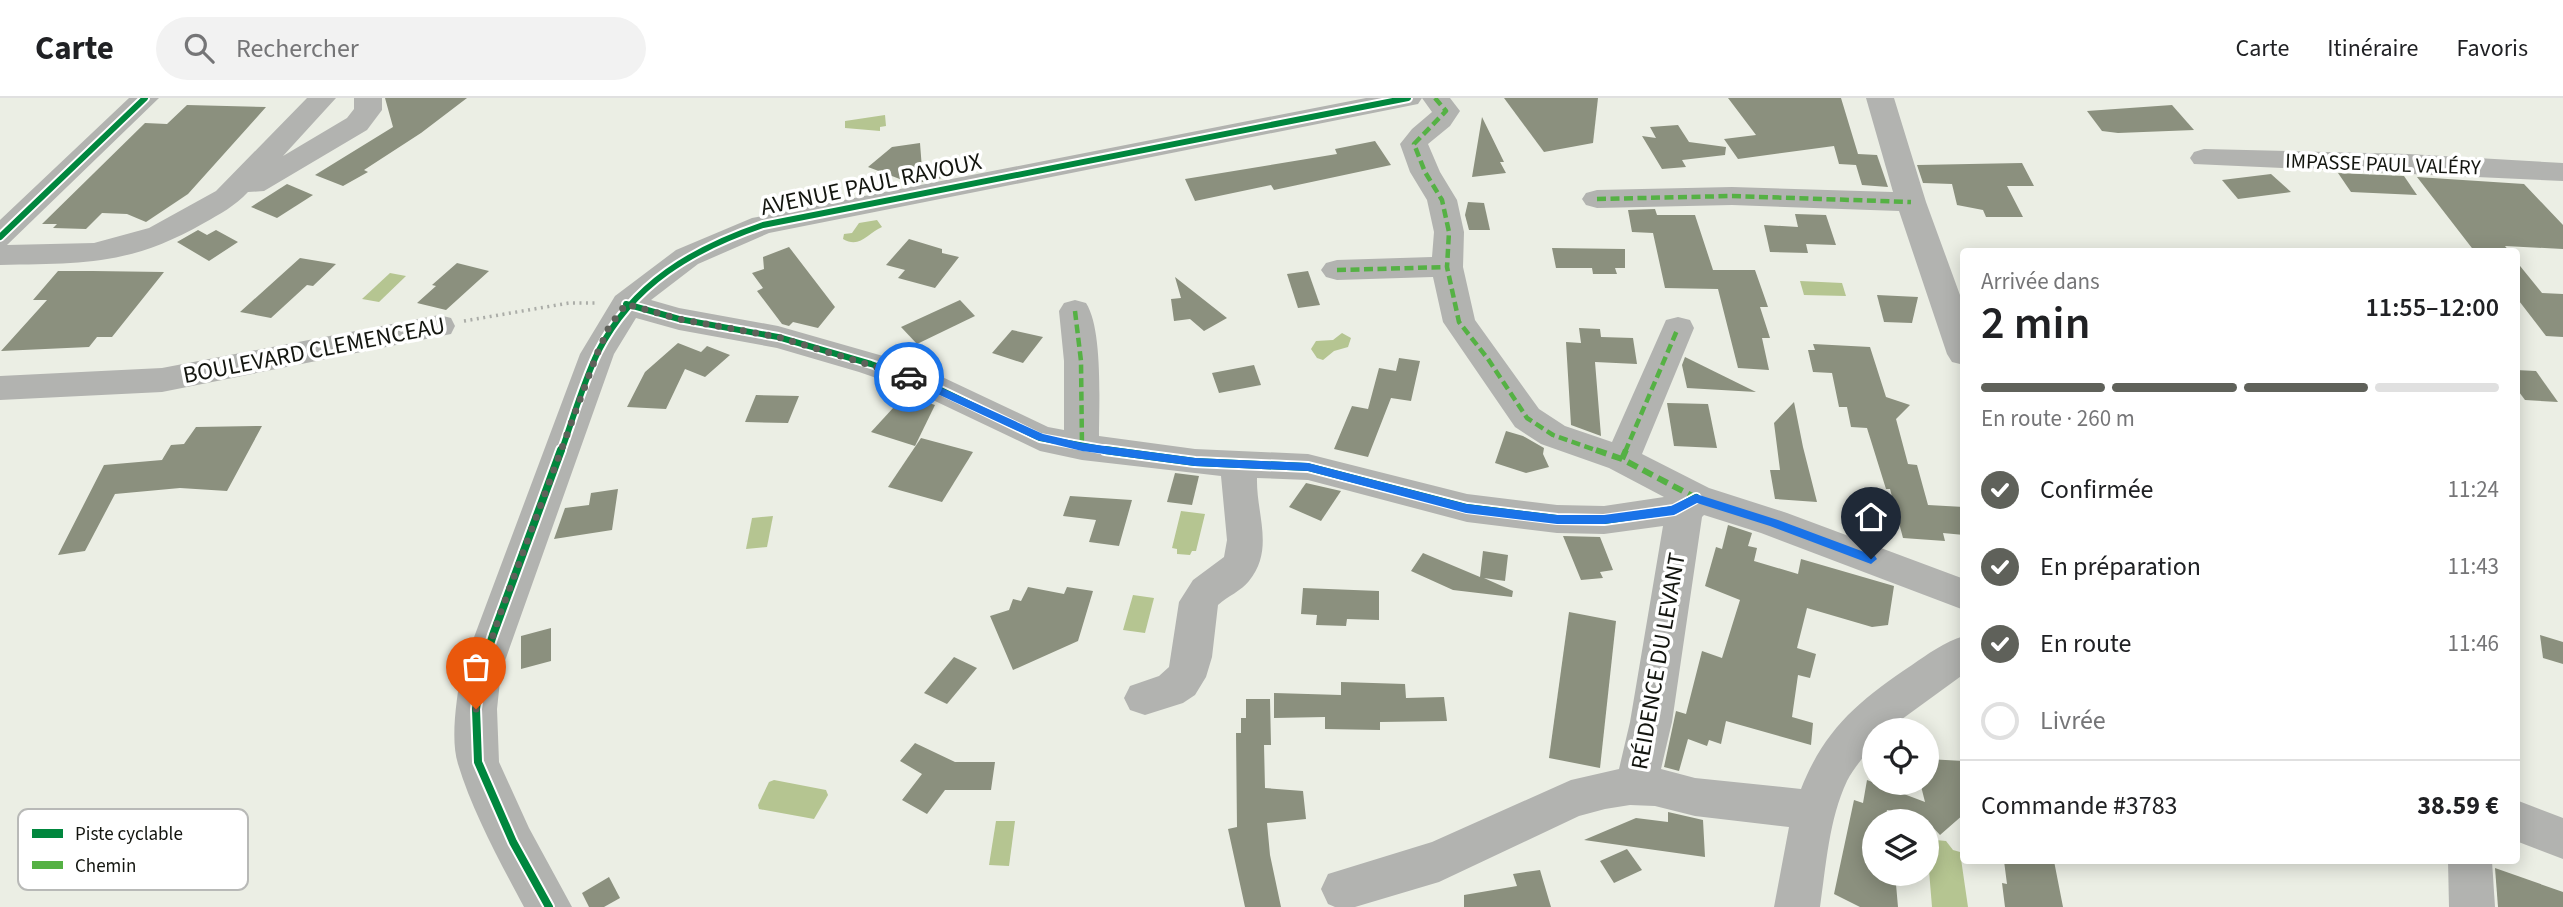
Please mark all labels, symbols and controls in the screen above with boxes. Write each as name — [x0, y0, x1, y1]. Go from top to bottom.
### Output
search box — [156, 17, 646, 80]
text: Carte — [35, 25, 114, 72]
icon: search — [180, 29, 218, 67]
text: Rechercher — [236, 30, 359, 67]
text: Carte — [2235, 31, 2289, 66]
text: Itinéraire — [2327, 31, 2418, 66]
text: Favoris — [2456, 31, 2528, 66]
street label: AVENUE PAUL RAVOUX — [757, 144, 985, 225]
street label: IMPASSE PAUL VALÉRY — [2285, 146, 2482, 182]
text: Arrivée dans — [1981, 265, 2100, 298]
text: 11:55–12:00 — [2366, 289, 2499, 326]
text: 2 min — [1981, 291, 2090, 356]
street label: BOULEVARD CLEMENCEAU — [180, 308, 448, 393]
courier — [874, 342, 944, 412]
icon: car — [890, 358, 928, 396]
text: En route · 260 m — [1981, 402, 2135, 435]
icon: check — [1981, 471, 2019, 509]
text: Confirmée — [2040, 471, 2154, 508]
text: 11:24 — [2448, 473, 2499, 506]
pin — [1841, 487, 1901, 559]
icon: home — [1852, 498, 1890, 536]
icon: check — [1981, 548, 2019, 586]
text: En préparation — [2040, 548, 2201, 585]
street label: RÉIDENCE DU LEVANT — [1622, 550, 1695, 772]
text: 11:43 — [2448, 550, 2499, 583]
icon: check — [1981, 625, 2019, 663]
text: En route — [2040, 625, 2131, 662]
text: 11:46 — [2448, 627, 2499, 660]
pin — [446, 637, 506, 709]
icon: bag — [457, 648, 495, 686]
text: Livrée — [2040, 702, 2106, 739]
map controls — [1862, 718, 1939, 886]
button: locate — [1862, 718, 1939, 795]
text: Commande #3783 — [1981, 787, 2178, 824]
text: 38.59 € — [2417, 787, 2499, 824]
legend — [18, 809, 248, 890]
button: layers — [1862, 809, 1939, 886]
text: Piste cyclable — [75, 821, 183, 848]
text: Chemin — [75, 853, 136, 880]

